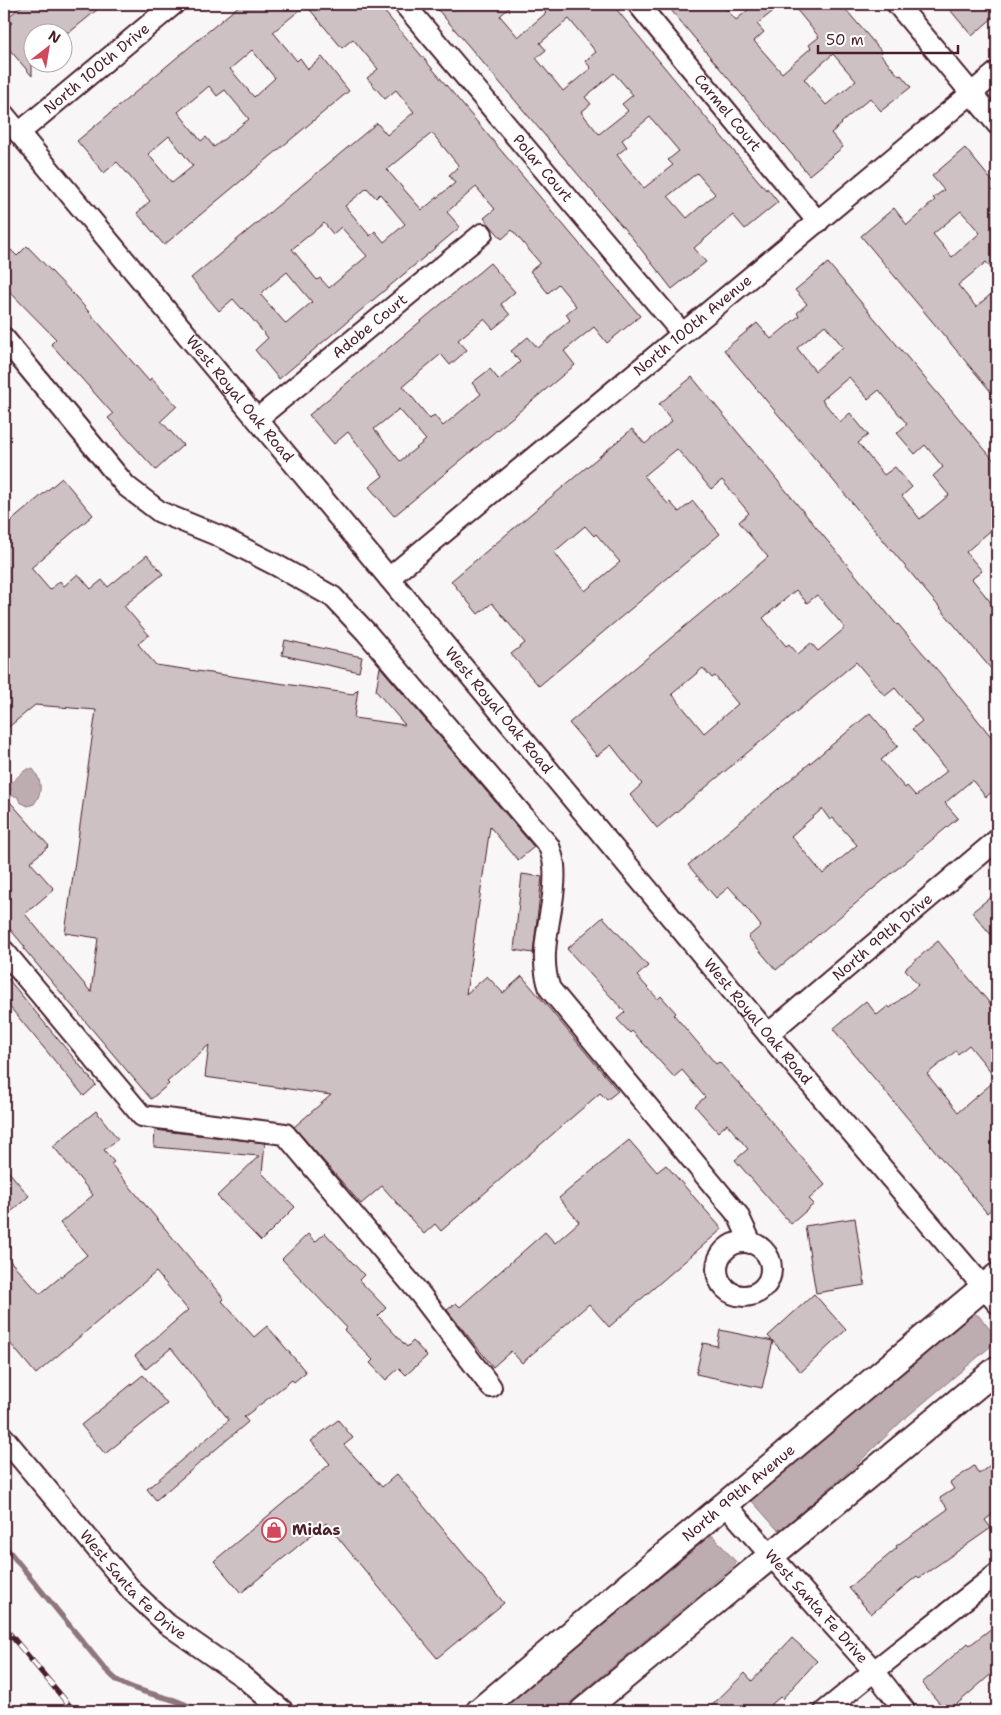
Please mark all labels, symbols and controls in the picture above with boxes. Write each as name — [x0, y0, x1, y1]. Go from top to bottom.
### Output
street label: North 100th Drive — [41, 20, 153, 118]
north arrow — [22, 22, 72, 72]
scale bar — [818, 22, 958, 54]
text: 50 m — [826, 30, 864, 50]
street label: Carmel Court — [690, 70, 766, 156]
street label: Polar Court — [508, 130, 577, 206]
street label: North 100th Avenue — [629, 270, 756, 380]
street label: Adobe Court — [328, 290, 411, 363]
street label: West Royal Oak Road — [181, 331, 299, 467]
street label: West Royal Oak Road — [440, 643, 558, 778]
street label: North 99th Drive — [828, 889, 937, 985]
street label: West Royal Oak Road — [699, 954, 817, 1089]
street label: North 99th Avenue — [678, 1440, 799, 1546]
shop icon: Midas — [261, 1517, 287, 1543]
place label: Midas — [292, 1520, 341, 1540]
street label: West Santa Fe Drive — [75, 1526, 190, 1645]
street label: West Santa Fe Drive — [760, 1545, 873, 1668]

